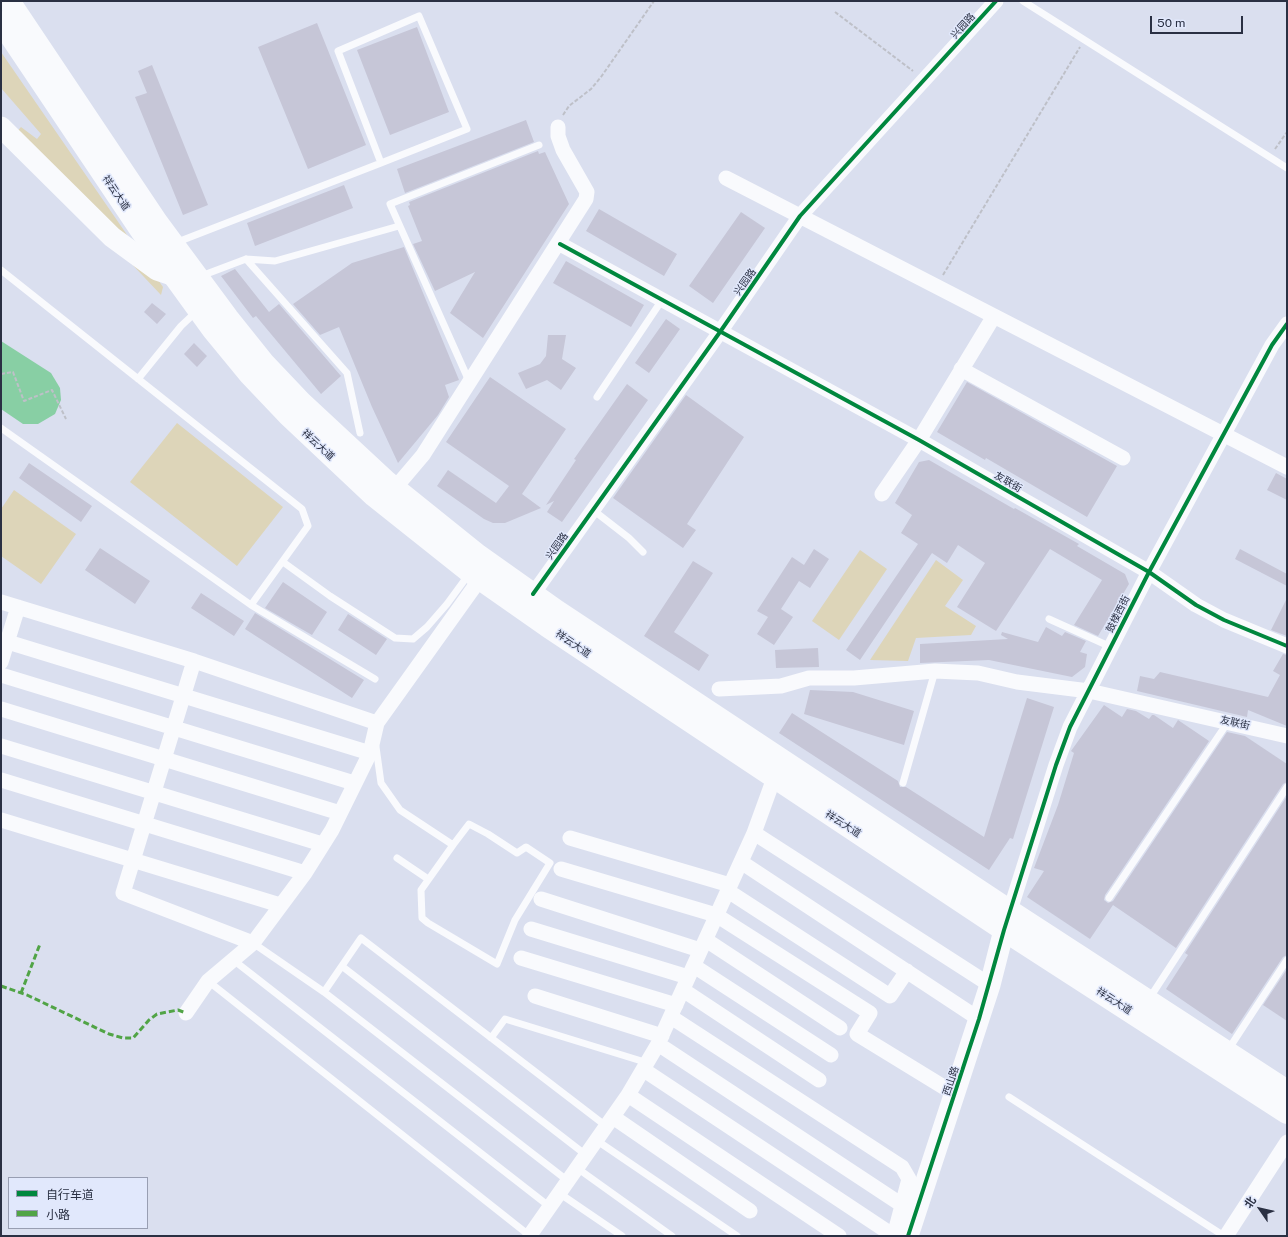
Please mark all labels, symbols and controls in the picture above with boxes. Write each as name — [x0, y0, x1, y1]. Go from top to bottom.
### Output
scale bar — [1152, 8, 1245, 34]
street label: 兴园路 — [949, 11, 977, 41]
text: 50 m — [1157, 16, 1185, 30]
street label: 祥云大道 — [100, 173, 132, 213]
street label: 兴园路 — [731, 266, 759, 298]
street label: 祥云大道 — [299, 427, 337, 463]
street label: 友联街 — [992, 469, 1024, 495]
street label: 兴园路 — [543, 530, 571, 562]
street label: 鼓楼西街 — [1104, 593, 1132, 635]
street label: 祥云大道 — [553, 628, 593, 660]
street label: 友联街 — [1219, 714, 1251, 732]
street label: 祥云大道 — [823, 808, 863, 840]
street label: 祥云大道 — [1094, 985, 1134, 1017]
street label: 西山路 — [941, 1065, 961, 1097]
legend — [8, 1177, 148, 1229]
text: 自行车道 — [46, 1188, 94, 1202]
north arrow — [1240, 1189, 1280, 1229]
text: 北 — [1242, 1194, 1258, 1210]
text: 小路 — [46, 1208, 70, 1222]

